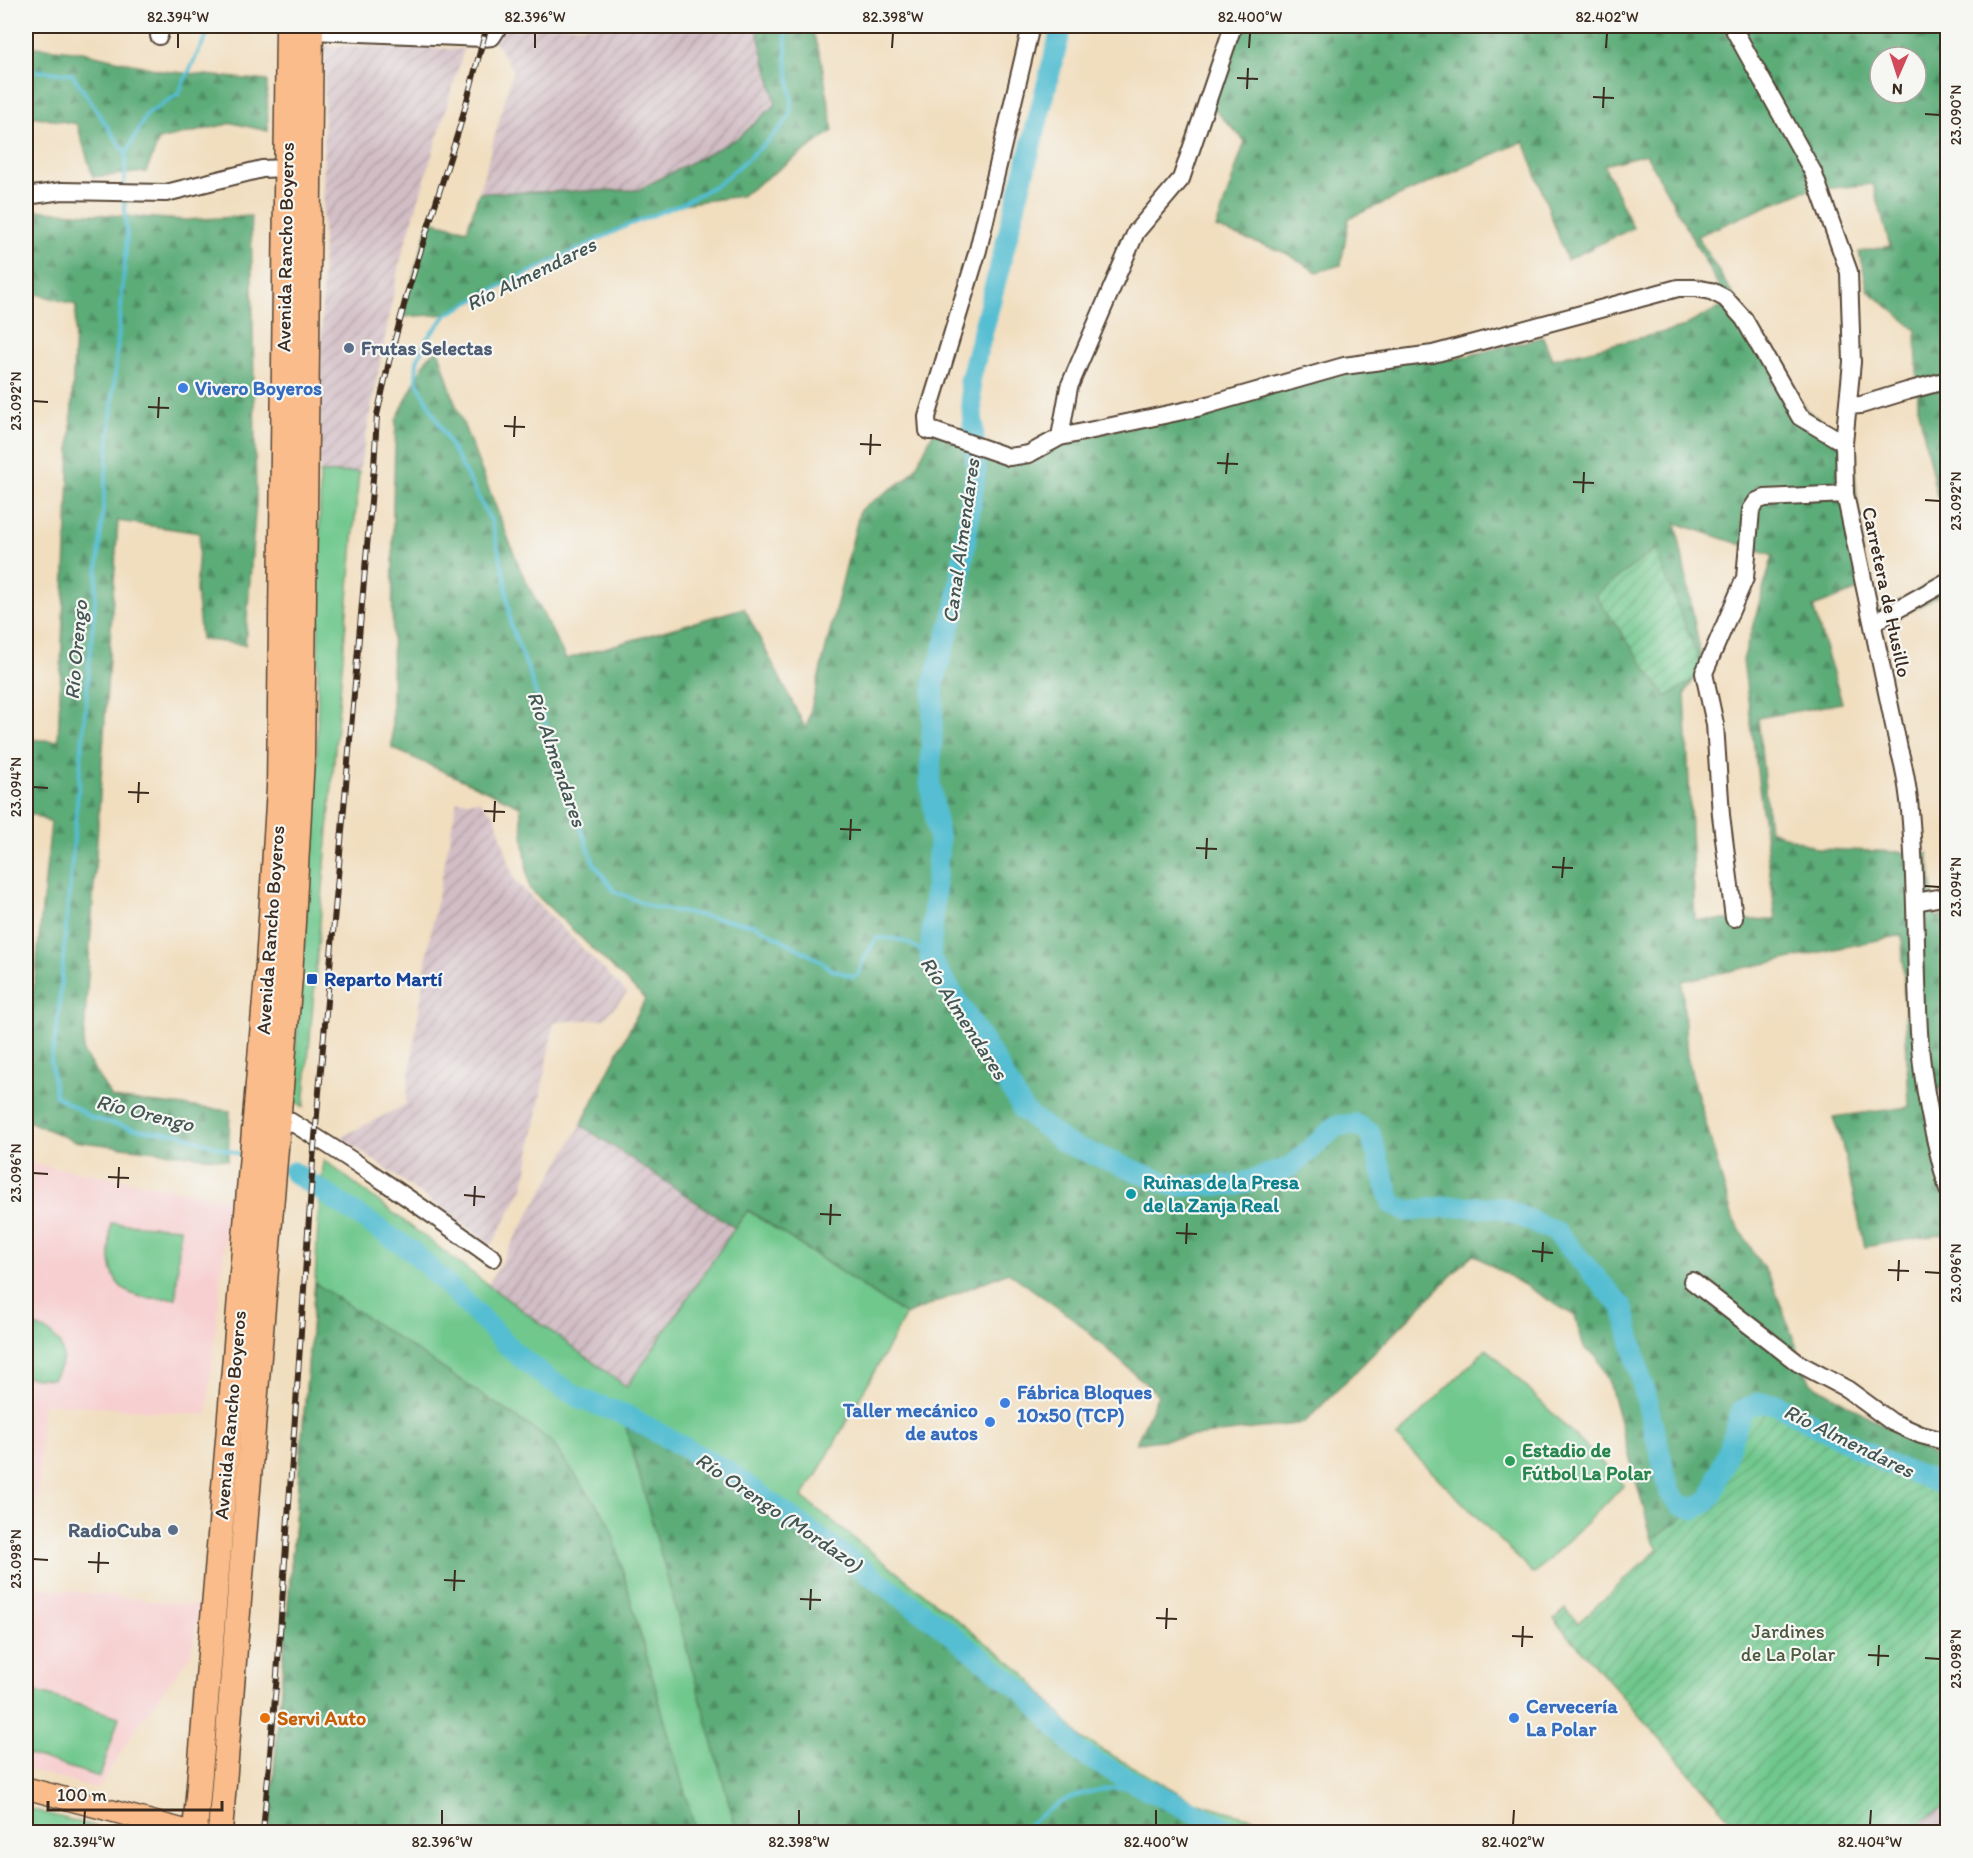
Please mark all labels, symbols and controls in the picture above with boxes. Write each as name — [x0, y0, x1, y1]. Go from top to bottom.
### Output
text: 82.394°W — [147, 8, 209, 26]
text: 82.396°W — [504, 8, 566, 26]
text: 82.398°W — [862, 8, 924, 26]
text: 82.400°W — [1218, 8, 1282, 26]
text: 82.402°W — [1575, 8, 1639, 26]
north arrow — [1868, 45, 1928, 105]
text: N — [1891, 80, 1903, 99]
text: 23.090°N — [1947, 85, 1965, 145]
street label: Avenida Rancho Boyeros — [271, 142, 299, 352]
water label: Río Almendares — [462, 231, 600, 316]
place label: Frutas Selectas — [361, 336, 492, 360]
marker: Frutas Selectas — [342, 341, 356, 355]
text: 23.092°N — [7, 371, 25, 431]
place label: Vivero Boyeros — [195, 376, 322, 401]
marker: Vivero Boyeros — [176, 381, 190, 395]
water label: Canal Almendares — [937, 456, 985, 625]
text: 23.092°N — [1947, 471, 1965, 531]
street label: Carretera de Husillo — [1857, 505, 1917, 679]
water label: Río Orengo — [59, 598, 92, 701]
water label: Río Almendares — [523, 688, 593, 830]
text: 23.094°N — [7, 757, 25, 817]
street label: Avenida Rancho Boyeros — [251, 825, 289, 1035]
text: 23.094°N — [1947, 857, 1965, 917]
water label: Río Almendares — [915, 952, 1014, 1084]
place label: Reparto Martí — [324, 967, 443, 992]
marker: Reparto Martí — [305, 972, 319, 986]
water label: Río Orengo — [94, 1088, 198, 1137]
text: 23.096°N — [7, 1143, 25, 1203]
place label: Ruinas de la Presa de la Zanja Real — [1143, 1170, 1300, 1218]
marker: Ruinas de la Presa de la Zanja Real — [1124, 1187, 1138, 1201]
text: 23.096°N — [1947, 1243, 1965, 1303]
street label: Avenida Rancho Boyeros — [209, 1309, 251, 1521]
place label: Fábrica Bloques 10x50 (TCP) — [1017, 1380, 1152, 1428]
marker: Fábrica Bloques 10x50 (TCP) — [998, 1396, 1012, 1410]
place label: Taller mecánico de autos — [842, 1398, 978, 1445]
water label: Río Almendares — [1780, 1398, 1919, 1483]
marker: Taller mecánico de autos — [983, 1415, 997, 1429]
place label: Estadio de Fútbol La Polar — [1522, 1438, 1652, 1485]
water label: Río Orengo (Mordazo) — [691, 1447, 868, 1577]
marker: Estadio de Fútbol La Polar — [1503, 1454, 1517, 1468]
place label: RadioCuba — [68, 1518, 161, 1542]
marker: RadioCuba — [166, 1523, 180, 1537]
text: 23.098°N — [7, 1529, 25, 1589]
park label: Jardines de La Polar — [1741, 1619, 1836, 1666]
text: 23.098°N — [1947, 1629, 1965, 1689]
place label: Cervecería La Polar — [1526, 1694, 1618, 1741]
place label: Servi Auto — [277, 1706, 366, 1730]
marker: Servi Auto — [258, 1711, 272, 1725]
marker: Cervecería La Polar — [1507, 1711, 1521, 1725]
scale bar — [48, 1774, 222, 1812]
text: 100 m — [57, 1784, 107, 1806]
text: 82.394°W — [53, 1833, 115, 1851]
text: 82.396°W — [411, 1833, 473, 1851]
text: 82.398°W — [768, 1833, 830, 1851]
text: 82.400°W — [1124, 1833, 1188, 1851]
text: 82.402°W — [1481, 1833, 1545, 1851]
text: 82.404°W — [1838, 1833, 1902, 1851]

